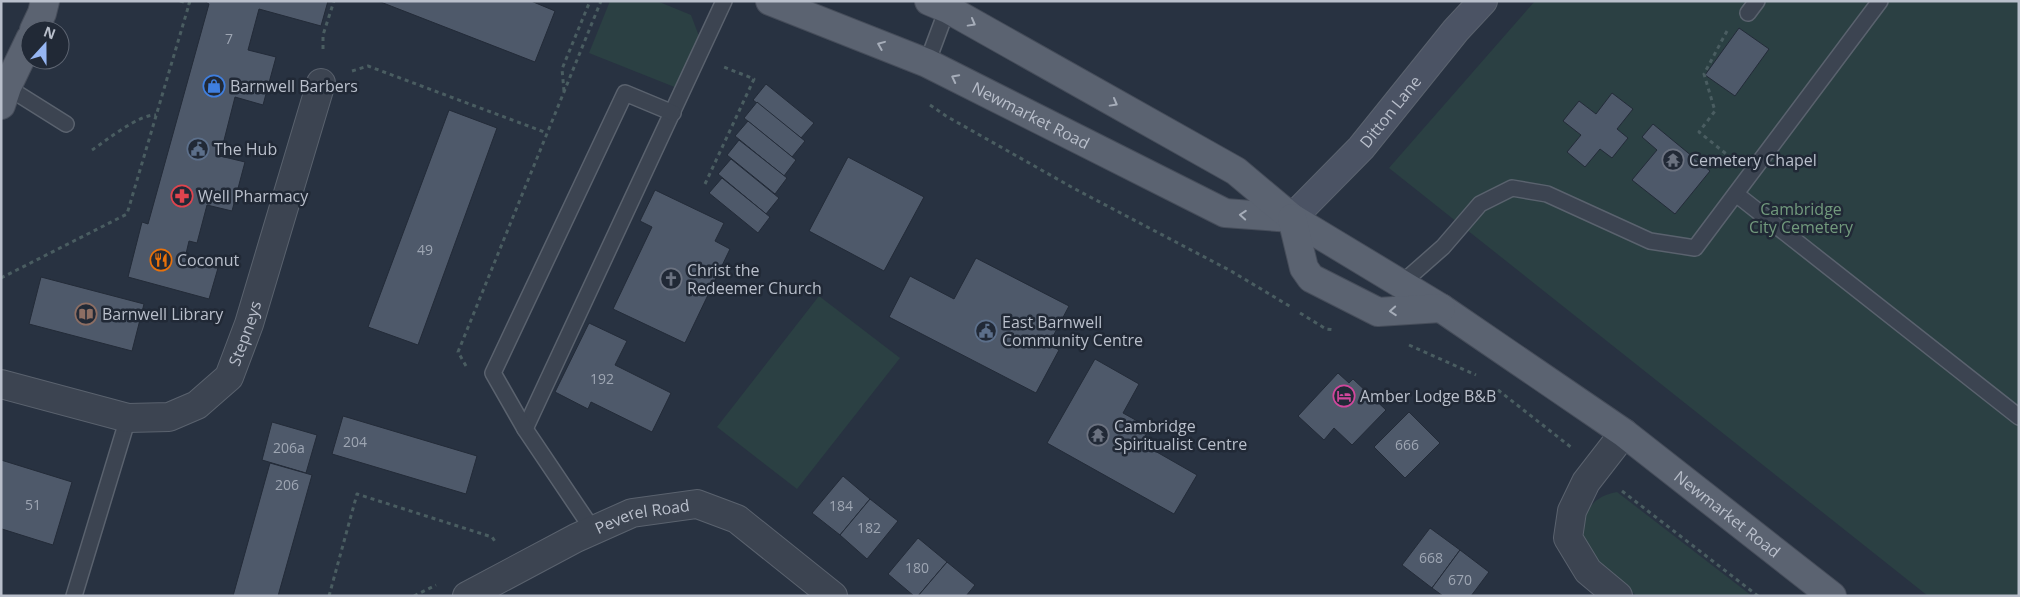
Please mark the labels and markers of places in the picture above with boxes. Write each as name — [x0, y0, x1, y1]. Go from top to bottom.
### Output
shop icon: Barnwell Barbers — [202, 74, 226, 98]
place label: Barnwell Barbers — [230, 75, 358, 97]
public building icon: The Hub — [186, 137, 210, 161]
place label: The Hub — [214, 138, 277, 160]
temple icon: Cemetery Chapel — [1661, 148, 1685, 172]
place label: Cemetery Chapel — [1689, 149, 1817, 171]
pharmacy icon: Well Pharmacy — [170, 184, 194, 208]
place label: Well Pharmacy — [198, 185, 309, 207]
restaurant icon: Coconut — [149, 248, 173, 272]
place label: Coconut — [177, 249, 240, 271]
place label: Christ the Redeemer Church — [687, 259, 822, 299]
church icon: Christ the Redeemer Church — [659, 267, 683, 291]
library icon: Barnwell Library — [74, 302, 98, 326]
place label: Barnwell Library — [102, 303, 224, 325]
place label: East Barnwell Community Centre — [1002, 311, 1143, 351]
public building icon: East Barnwell Community Centre — [974, 319, 998, 343]
hotel icon: Amber Lodge B&B — [1332, 384, 1356, 408]
place label: Amber Lodge B&B — [1360, 385, 1496, 407]
place label: Cambridge Spiritualist Centre — [1114, 415, 1247, 455]
temple icon: Cambridge Spiritualist Centre — [1086, 423, 1110, 447]

